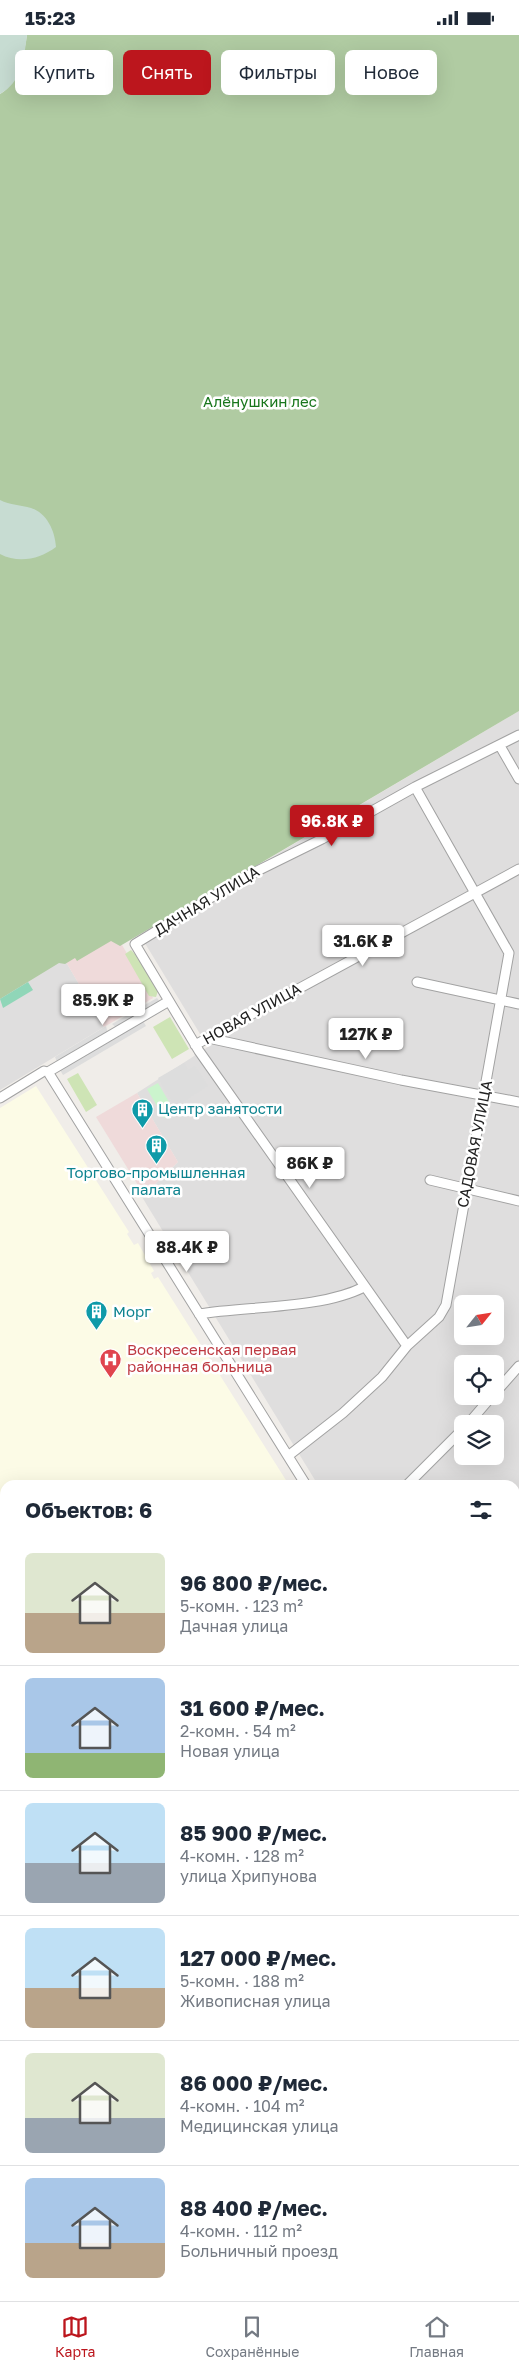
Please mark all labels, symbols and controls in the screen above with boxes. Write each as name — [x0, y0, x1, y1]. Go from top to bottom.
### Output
text: 15:23 — [25, 6, 76, 29]
chip: Купить — [15, 50, 113, 95]
chip: Снять — [123, 50, 211, 95]
chip: Фильтры — [221, 50, 335, 95]
chip: Новое — [345, 50, 437, 95]
park label: Алёнушкин лес — [203, 392, 317, 410]
pin: 96.8K ₽ — [286, 805, 378, 847]
text: 96.8K ₽ — [301, 811, 363, 831]
street label: ДАЧНАЯ УЛИЦА — [151, 862, 262, 939]
pin: 31.6K ₽ — [317, 925, 409, 967]
text: 31.6K ₽ — [333, 931, 393, 951]
street label: НОВАЯ УЛИЦА — [199, 979, 304, 1048]
pin: 85.9K ₽ — [57, 983, 149, 1026]
text: 85.9K ₽ — [72, 990, 134, 1010]
pin: 127K ₽ — [325, 1017, 407, 1060]
text: 127K ₽ — [339, 1024, 393, 1044]
street label: САДОВАЯ УЛИЦА — [453, 1079, 495, 1209]
building icon: Центр занятости — [130, 1097, 154, 1128]
place label: Центр занятости — [158, 1099, 282, 1117]
building icon: Торгово-промышленная палата — [144, 1133, 168, 1164]
pin: 86K ₽ — [275, 1147, 345, 1189]
text: 86K ₽ — [287, 1153, 333, 1173]
place label: Торгово-промышленная палата — [66, 1163, 246, 1198]
pin: 88.4K ₽ — [141, 1231, 233, 1273]
text: 88.4K ₽ — [156, 1237, 218, 1257]
north arrow — [454, 1295, 504, 1345]
map controls — [454, 1295, 504, 1465]
building icon: Морг — [85, 1300, 109, 1331]
place label: Морг — [113, 1302, 151, 1320]
place label: Воскресенская первая районная больница — [127, 1340, 297, 1375]
hospital icon: Воскресенская первая районная больница — [99, 1347, 123, 1378]
button: locate — [454, 1355, 504, 1405]
button: layers — [454, 1415, 504, 1465]
icon: filters — [467, 1496, 495, 1524]
text: Объектов: 6 — [25, 1497, 152, 1523]
text: 96 800 ₽/мес. — [180, 1570, 328, 1596]
icon: home — [65, 1573, 125, 1633]
text: 5-комн. · 123 m² — [180, 1596, 303, 1616]
text: Дачная улица — [180, 1616, 288, 1636]
text: 31 600 ₽/мес. — [180, 1695, 325, 1721]
icon: home — [65, 1698, 125, 1758]
text: 2-комн. · 54 m² — [180, 1721, 296, 1741]
text: Новая улица — [180, 1741, 280, 1761]
text: 85 900 ₽/мес. — [180, 1820, 328, 1846]
icon: home — [65, 1823, 125, 1883]
text: 4-комн. · 128 m² — [180, 1846, 304, 1866]
text: улица Хрипунова — [180, 1866, 317, 1886]
text: 127 000 ₽/мес. — [180, 1945, 337, 1971]
icon: home — [65, 1948, 125, 2008]
text: 5-комн. · 188 m² — [180, 1971, 304, 1991]
text: Живописная улица — [180, 1991, 331, 2011]
text: 86 000 ₽/мес. — [180, 2070, 328, 2096]
icon: home — [65, 2073, 125, 2133]
text: 4-комн. · 104 m² — [180, 2096, 305, 2116]
text: Медицинская улица — [180, 2116, 339, 2136]
text: 88 400 ₽/мес. — [180, 2195, 328, 2221]
icon: home — [65, 2198, 125, 2258]
text: 4-комн. · 112 m² — [180, 2221, 302, 2241]
text: Больничный проезд — [180, 2241, 338, 2261]
tab: Карта — [55, 2313, 95, 2360]
tab: Сохранённые — [205, 2313, 299, 2360]
tab: Главная — [409, 2313, 464, 2360]

